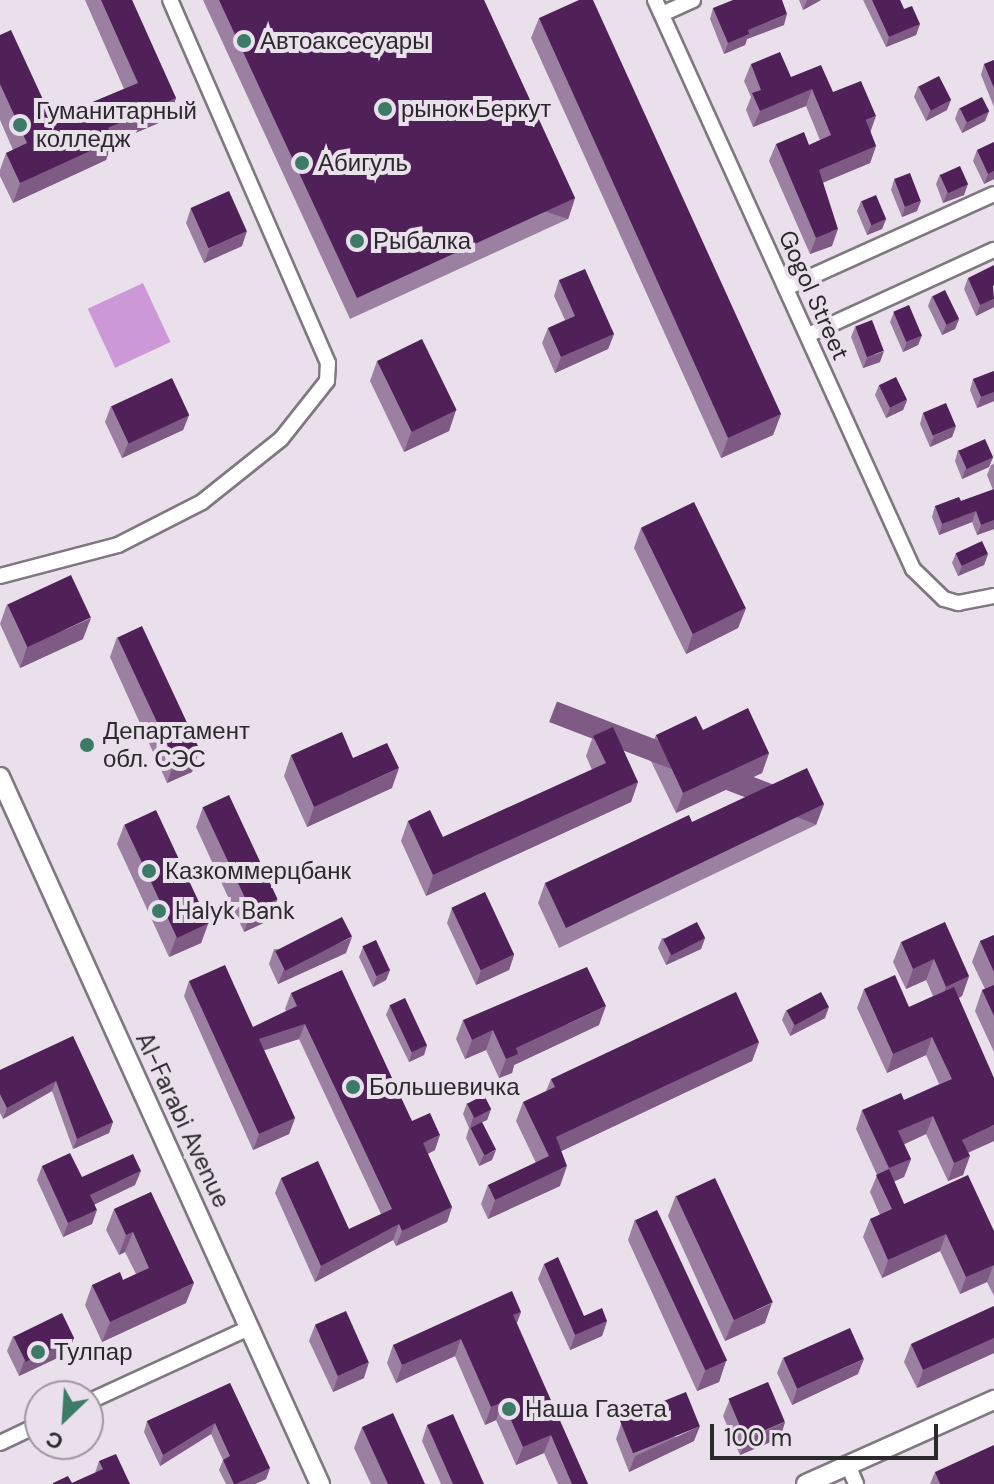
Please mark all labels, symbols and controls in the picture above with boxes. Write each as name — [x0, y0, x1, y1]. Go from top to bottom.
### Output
place label: Автоаксесуары — [260, 27, 429, 55]
marker: Автоаксесуары — [235, 32, 253, 50]
place label: рынок Беркут — [401, 95, 551, 123]
place label: Гуманитарный колледж — [36, 97, 197, 153]
marker: рынок Беркут — [376, 100, 394, 118]
marker: Гуманитарный колледж — [11, 116, 29, 134]
place label: Абигуль — [318, 149, 408, 177]
marker: Абигуль — [293, 154, 311, 172]
street label: Gogol Street — [773, 226, 855, 364]
place label: Рыбалка — [373, 227, 471, 255]
marker: Рыбалка — [348, 232, 366, 250]
place label: Департамент обл. СЭС — [103, 717, 250, 773]
marker: Департамент обл. СЭС — [78, 736, 96, 754]
place label: Казкоммерцбанк — [165, 857, 351, 885]
marker: Казкоммерцбанк — [140, 862, 158, 880]
place label: Halyk Bank — [175, 897, 295, 925]
marker: Halyk Bank — [150, 902, 168, 920]
street label: Al-Farabi Avenue — [130, 1028, 236, 1212]
place label: Большевичка — [369, 1073, 520, 1101]
marker: Большевичка — [344, 1078, 362, 1096]
place label: Тулпар — [54, 1338, 132, 1366]
marker: Тулпар — [29, 1343, 47, 1361]
north arrow — [24, 1380, 104, 1460]
place label: Наша Газета — [525, 1395, 667, 1423]
marker: Наша Газета — [500, 1400, 518, 1418]
scale bar — [714, 1408, 942, 1458]
text: 100 m — [724, 1422, 792, 1453]
text: С — [41, 1424, 68, 1457]

